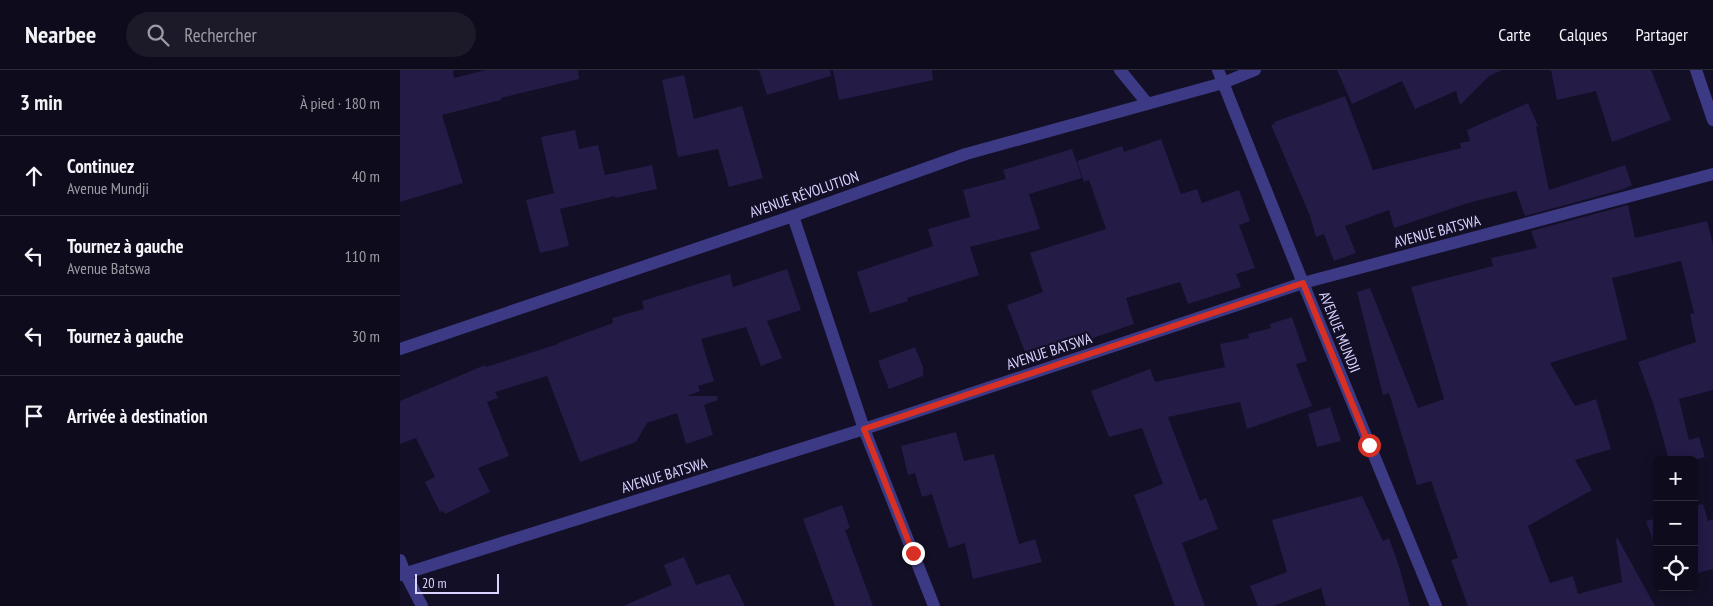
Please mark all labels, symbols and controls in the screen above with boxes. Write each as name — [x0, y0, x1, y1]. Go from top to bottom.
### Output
search box — [126, 12, 476, 57]
text: Nearbee — [25, 19, 96, 50]
icon: search — [144, 21, 172, 49]
text: Rechercher — [184, 23, 257, 47]
text: Carte — [1498, 23, 1531, 46]
text: Calques — [1559, 23, 1608, 46]
text: Partager — [1636, 23, 1688, 46]
text: 3 min — [20, 89, 62, 116]
text: À pied · 180 m — [300, 93, 380, 113]
text: Continuez — [67, 154, 134, 178]
icon: ahead — [20, 162, 48, 190]
text: 40 m — [352, 166, 380, 186]
street label: AVENUE RÉVOLUTION — [747, 166, 861, 222]
text: Avenue Mundji — [67, 178, 149, 198]
street label: AVENUE BATSWA — [1392, 210, 1483, 252]
text: Tournez à gauche — [67, 234, 184, 258]
icon: left — [20, 242, 48, 270]
text: 110 m — [345, 246, 380, 266]
text: Avenue Batswa — [67, 258, 150, 278]
street label: AVENUE MUNDJI — [1315, 289, 1365, 375]
icon: left — [20, 322, 48, 350]
text: Tournez à gauche — [67, 324, 184, 348]
text: 30 m — [352, 326, 380, 346]
street label: AVENUE BATSWA — [1004, 328, 1095, 374]
icon: arrive — [20, 402, 48, 430]
text: Arrivée à destination — [67, 404, 208, 428]
route start — [1358, 434, 1381, 457]
street label: AVENUE BATSWA — [619, 453, 710, 497]
map controls — [1653, 456, 1698, 591]
button: + — [1653, 456, 1698, 501]
button: − — [1653, 501, 1698, 546]
route end — [902, 542, 925, 565]
button: locate — [1653, 546, 1698, 591]
scale bar — [415, 571, 499, 594]
text: 20 m — [422, 574, 447, 592]

